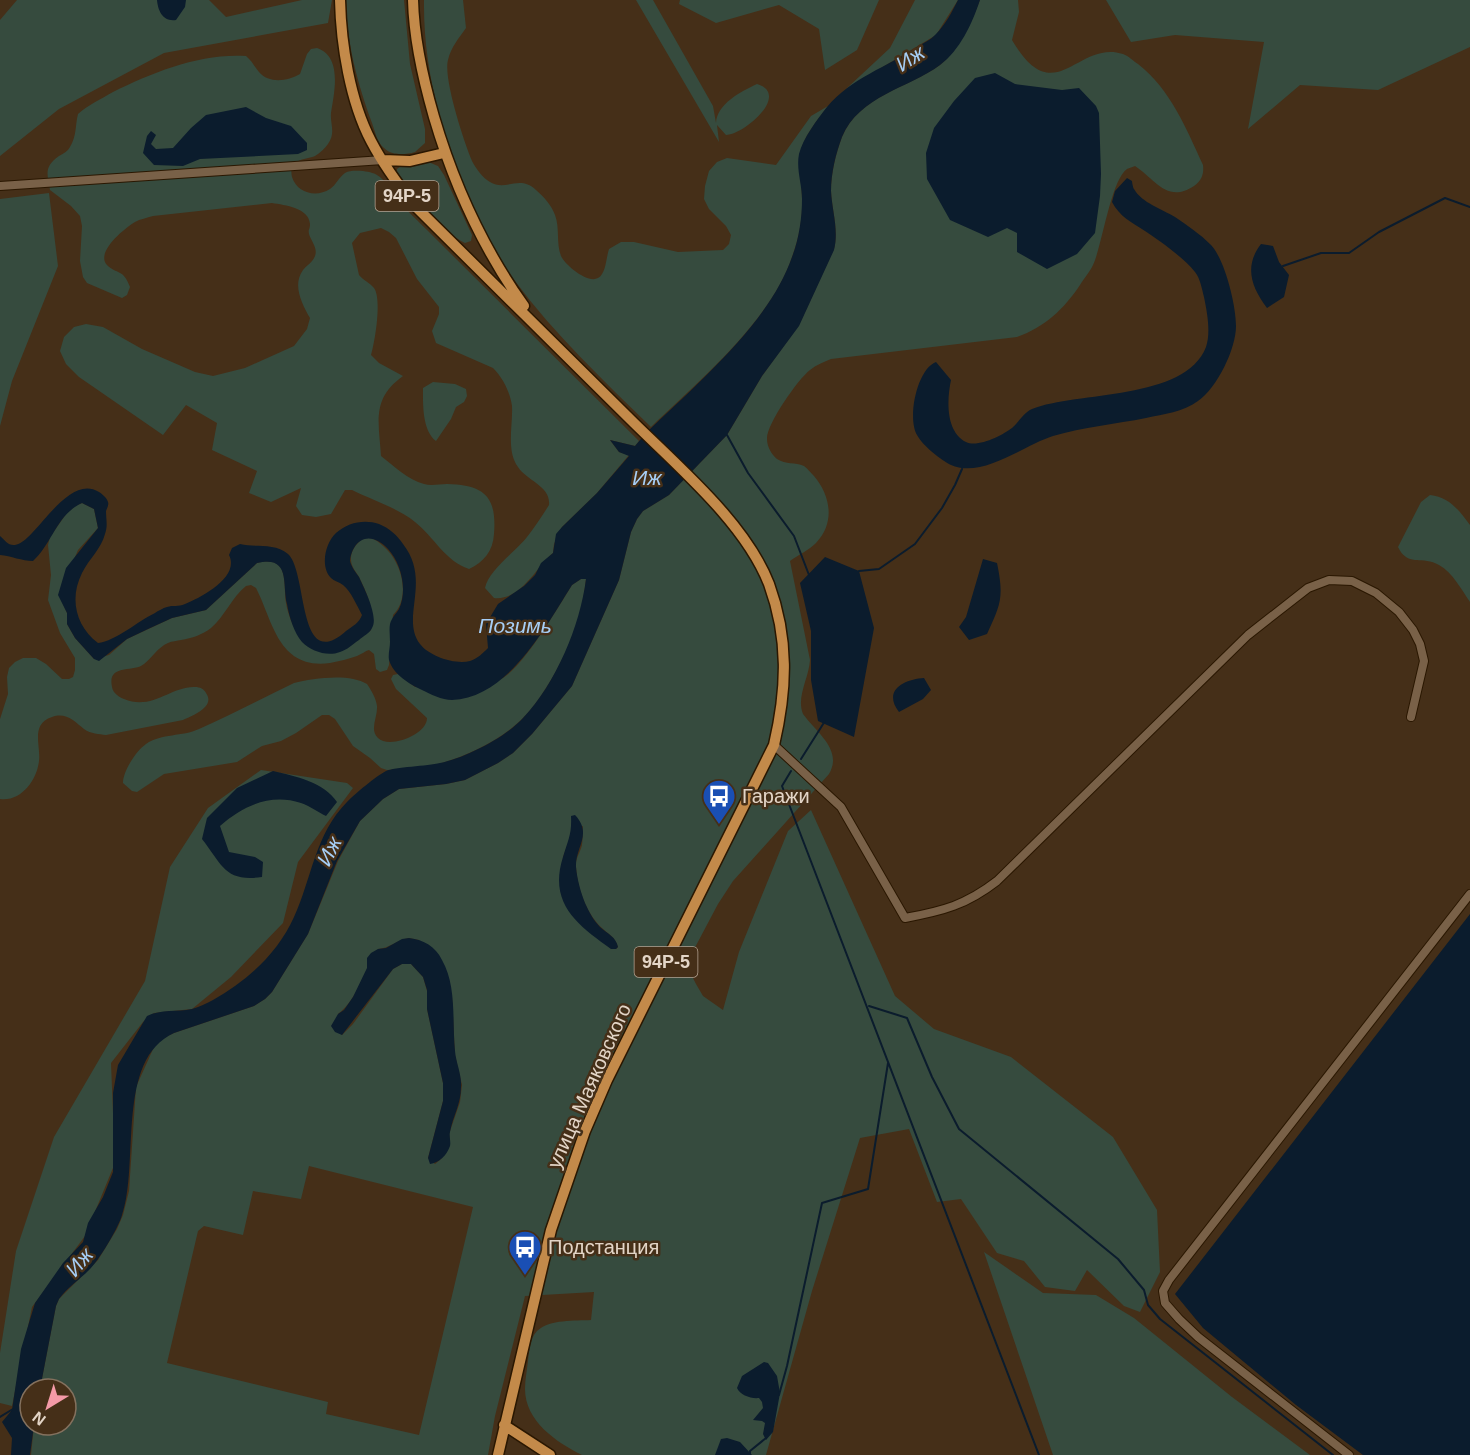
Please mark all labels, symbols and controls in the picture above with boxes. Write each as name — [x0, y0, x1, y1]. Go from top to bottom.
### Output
water label: Иж — [891, 39, 930, 76]
road number: 94Р-5 — [376, 181, 438, 211]
water label: Иж — [632, 466, 663, 489]
water label: Позимь — [478, 614, 552, 637]
bus stop icon: Гаражи — [701, 778, 737, 825]
place label: Гаражи — [742, 785, 810, 807]
water label: Иж — [312, 831, 347, 869]
road number: 94Р-5 — [634, 947, 698, 977]
street label: улица Маяковского — [543, 1000, 635, 1172]
bus stop icon: Подстанция — [507, 1229, 543, 1276]
place label: Подстанция — [548, 1236, 659, 1258]
water label: Иж — [61, 1242, 98, 1281]
north arrow — [18, 1377, 78, 1437]
text: N — [29, 1408, 49, 1429]

